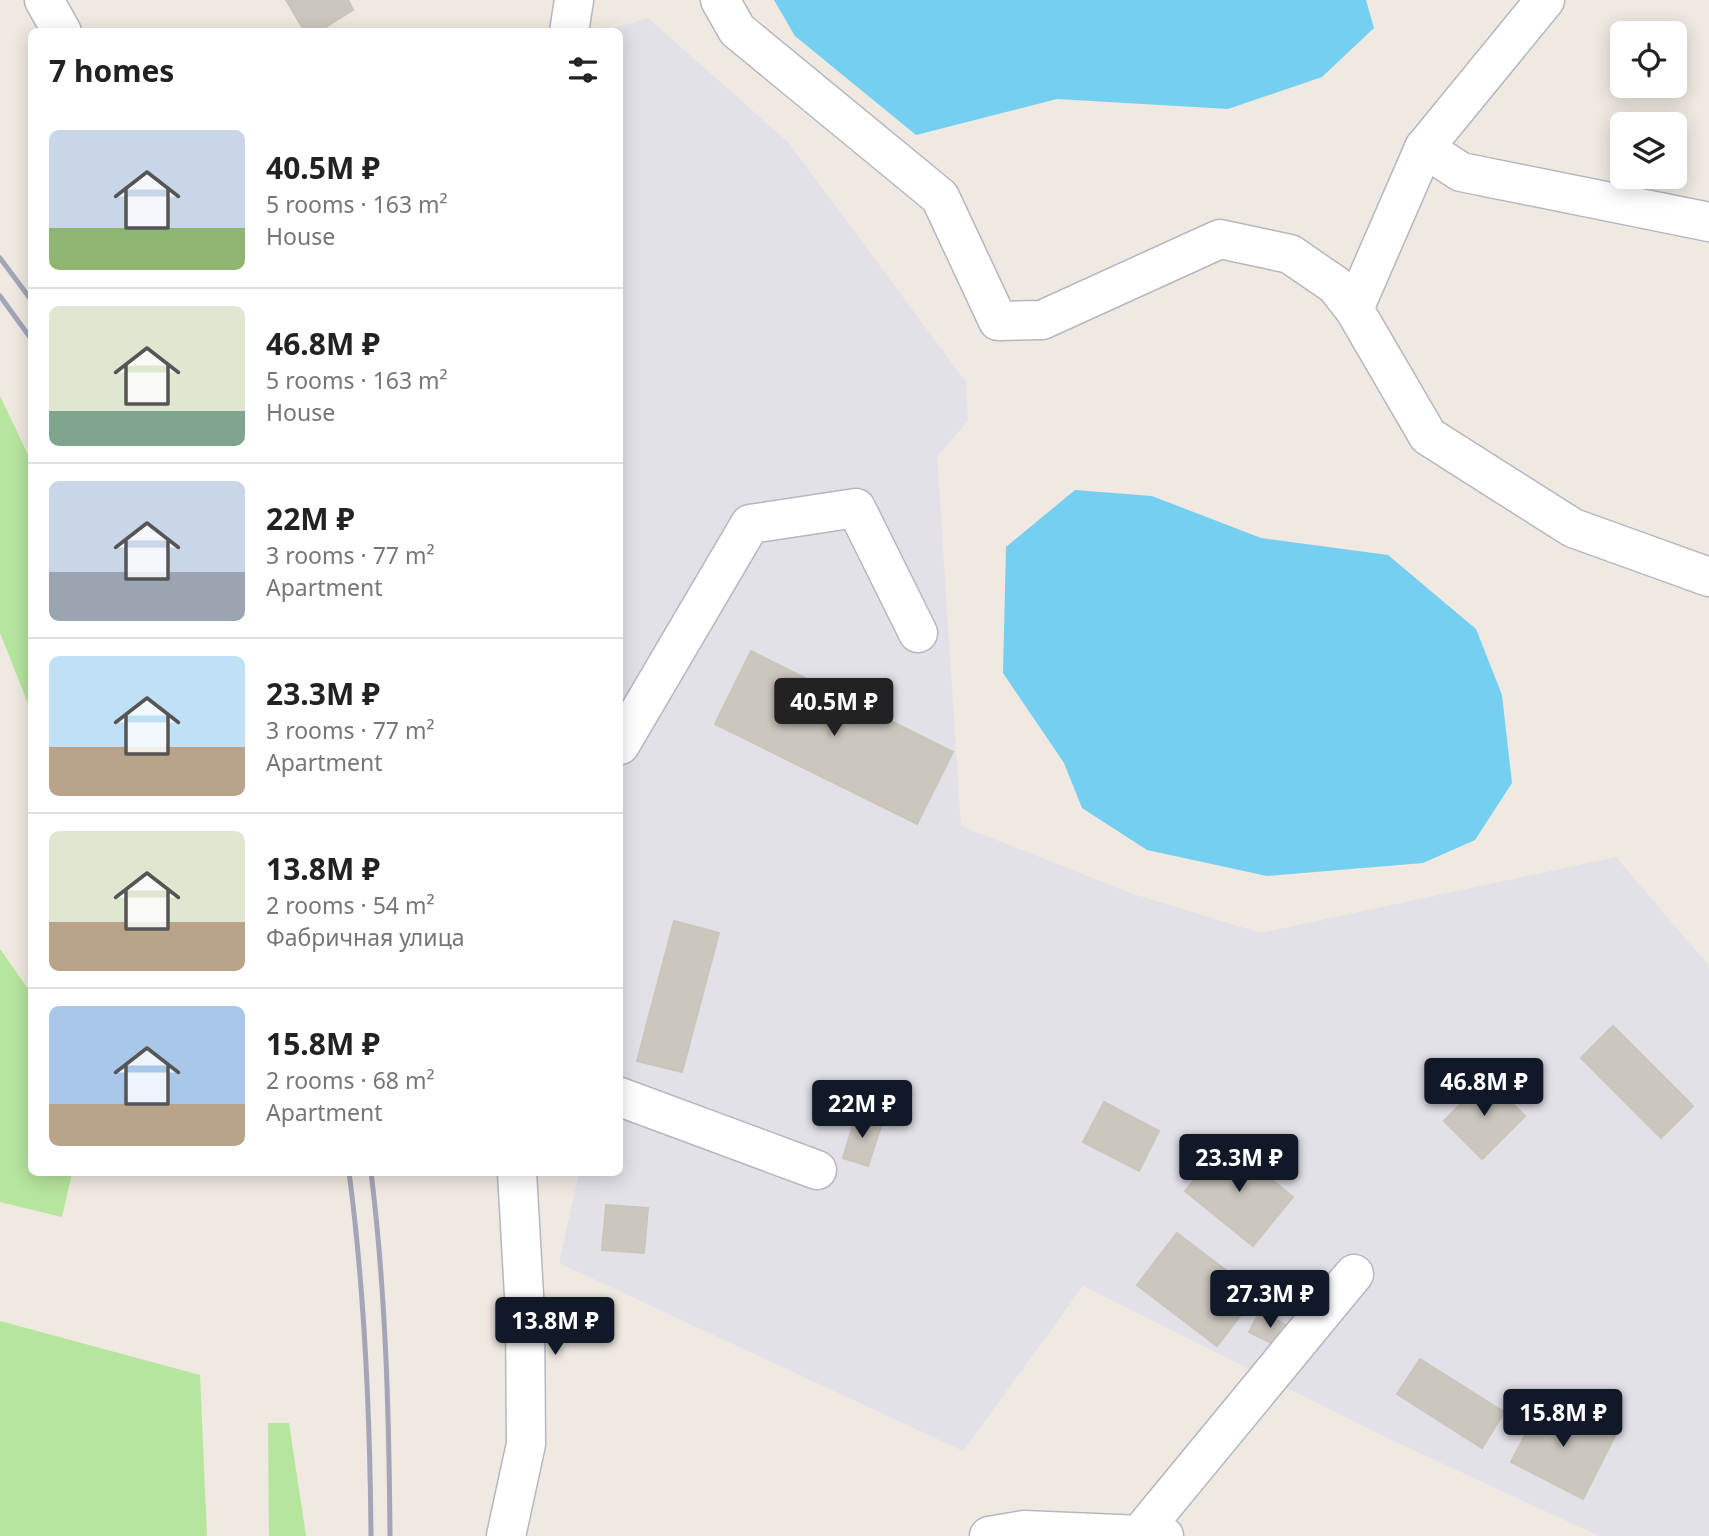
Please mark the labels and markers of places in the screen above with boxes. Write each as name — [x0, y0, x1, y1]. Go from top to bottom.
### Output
pin: 40.5M ₽ — [769, 678, 899, 738]
pin: 46.8M ₽ — [1419, 1058, 1549, 1118]
pin: 22M ₽ — [813, 1080, 911, 1140]
pin: 23.3M ₽ — [1174, 1134, 1304, 1194]
pin: 27.3M ₽ — [1205, 1270, 1335, 1330]
pin: 13.8M ₽ — [490, 1298, 620, 1357]
pin: 15.8M ₽ — [1498, 1390, 1628, 1449]

